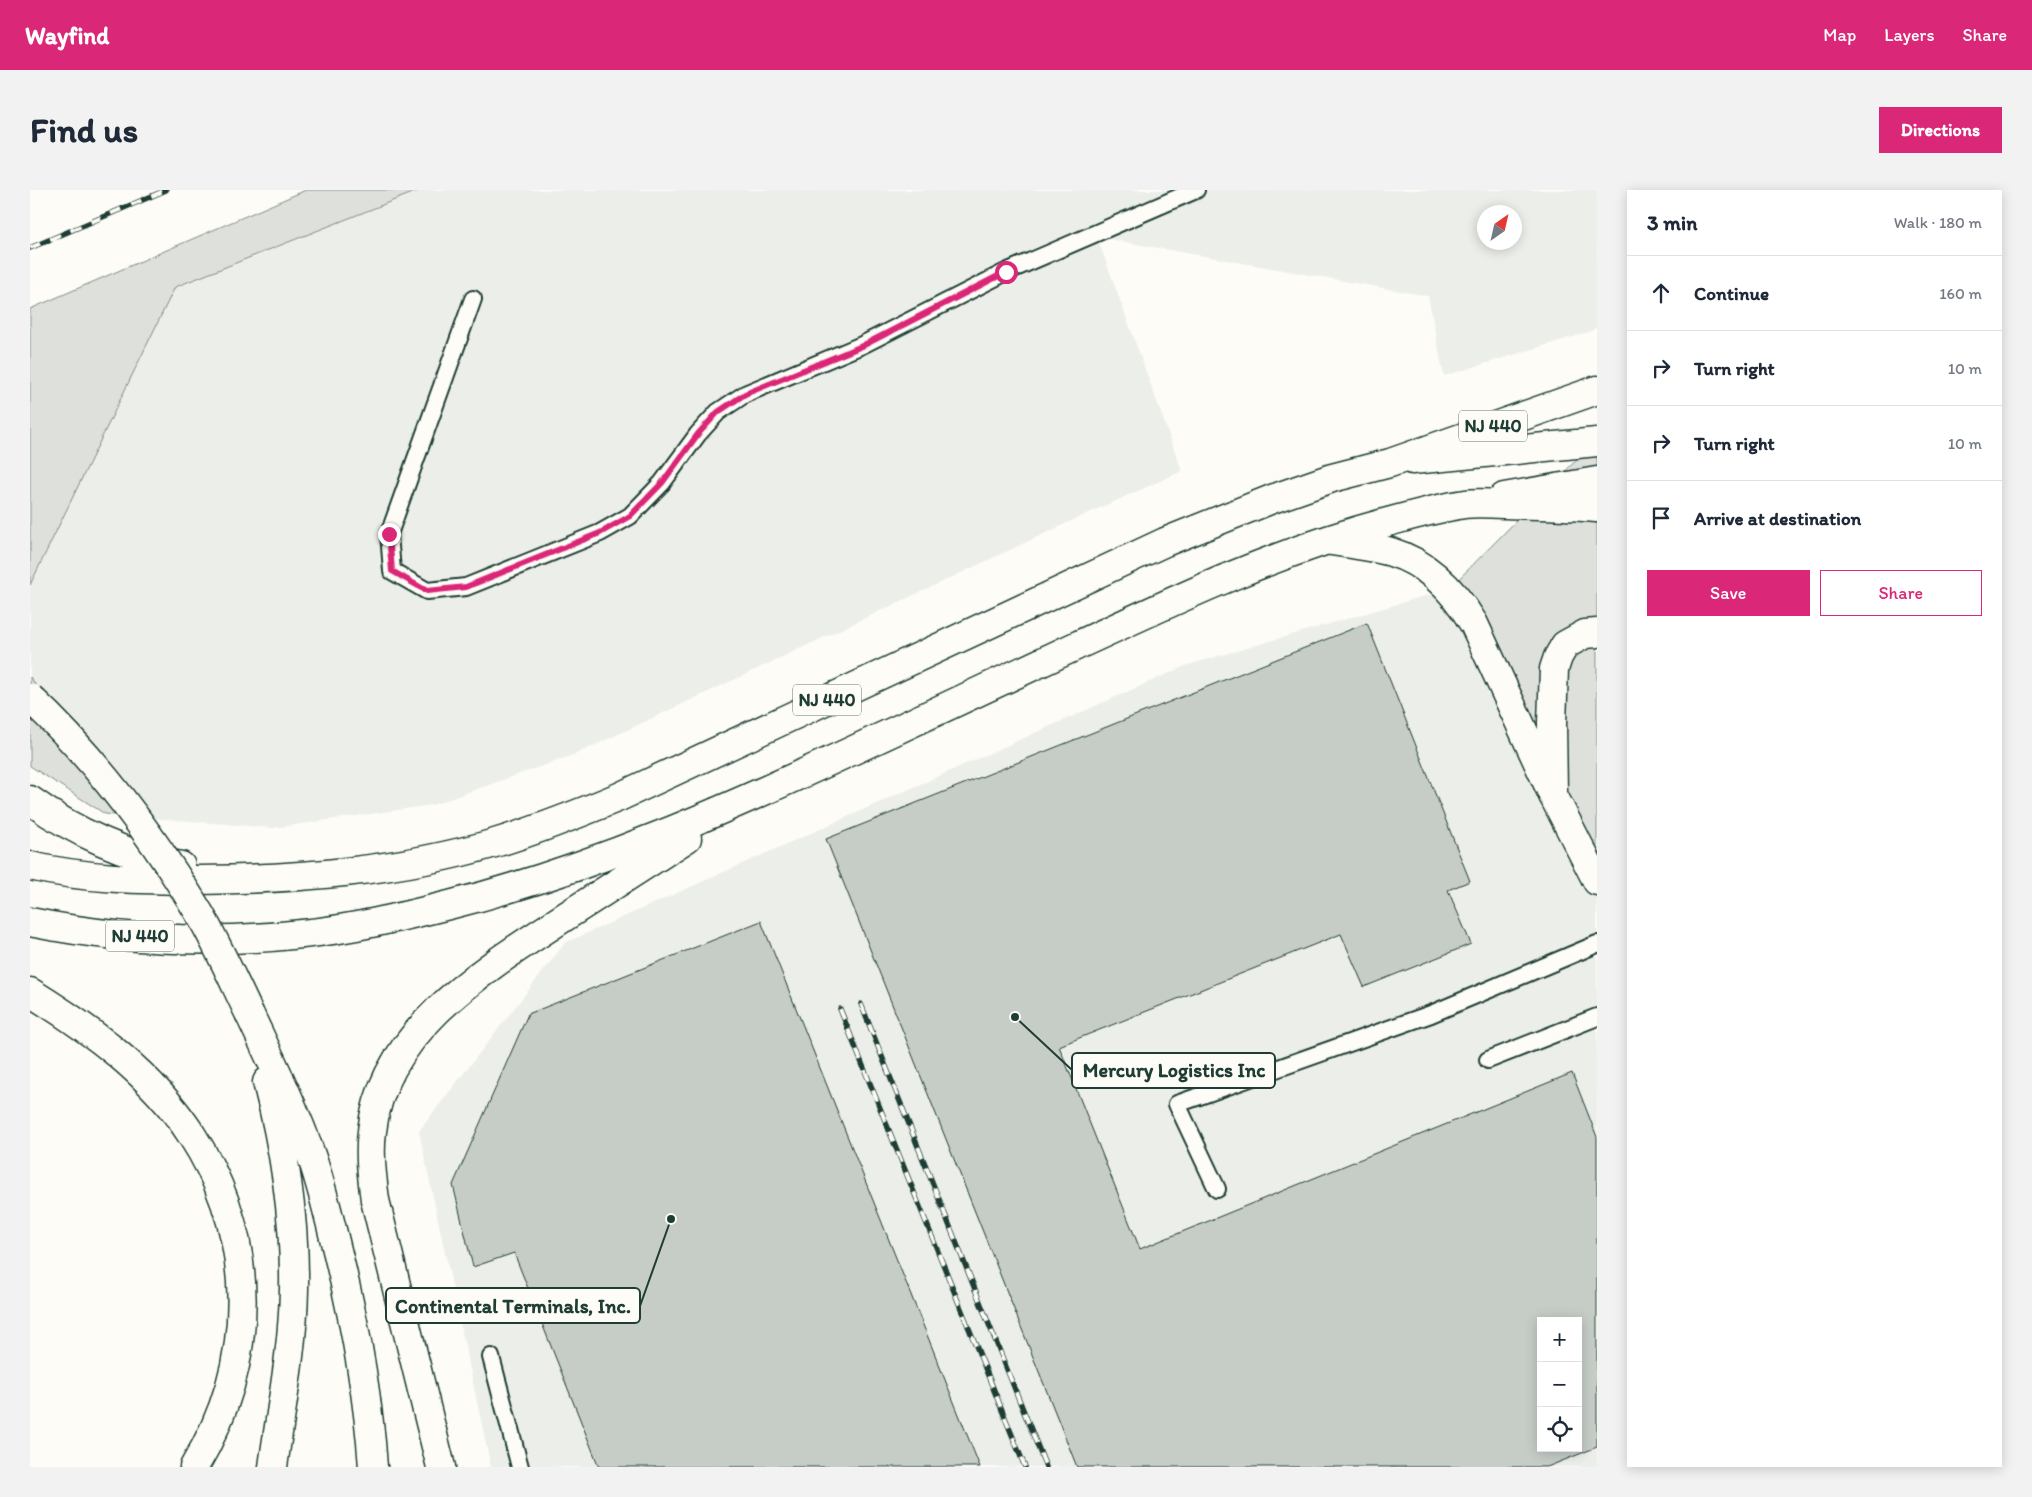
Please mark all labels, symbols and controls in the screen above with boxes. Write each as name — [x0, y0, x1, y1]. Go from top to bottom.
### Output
text: Wayfind — [25, 21, 109, 50]
text: Map — [1823, 24, 1856, 46]
text: Layers — [1884, 24, 1934, 46]
text: Share — [1962, 24, 2007, 46]
button: Directions — [1879, 107, 2002, 153]
text: Find us — [30, 109, 138, 151]
north arrow — [1477, 205, 1522, 250]
text: 3 min — [1647, 210, 1697, 235]
text: Walk · 180 m — [1894, 213, 1982, 232]
route start — [995, 261, 1018, 284]
icon: ahead — [1647, 279, 1675, 307]
text: Continue — [1694, 282, 1769, 305]
text: 160 m — [1939, 284, 1982, 303]
icon: right — [1647, 354, 1675, 382]
text: Turn right — [1694, 357, 1775, 380]
text: 10 m — [1948, 359, 1982, 378]
road number: NJ 440 — [1459, 410, 1527, 442]
icon: right — [1647, 429, 1675, 457]
text: Turn right — [1694, 432, 1775, 455]
text: 10 m — [1948, 434, 1982, 453]
icon: arrive — [1647, 504, 1675, 532]
text: Arrive at destination — [1694, 507, 1861, 530]
route end — [378, 523, 401, 546]
button: Save — [1647, 570, 1810, 616]
button: Share — [1820, 570, 1982, 616]
road number: NJ 440 — [793, 684, 861, 716]
road number: NJ 440 — [106, 920, 174, 951]
callout: Mercury Logistics Inc — [1072, 1053, 1275, 1088]
text: Mercury Logistics Inc — [1083, 1058, 1265, 1083]
callout: Continental Terminals, Inc. — [386, 1288, 640, 1323]
text: Continental Terminals, Inc. — [395, 1294, 631, 1318]
map controls — [1537, 1317, 1582, 1452]
button: + — [1537, 1317, 1582, 1362]
button: − — [1537, 1362, 1582, 1407]
button: locate — [1537, 1407, 1582, 1452]

